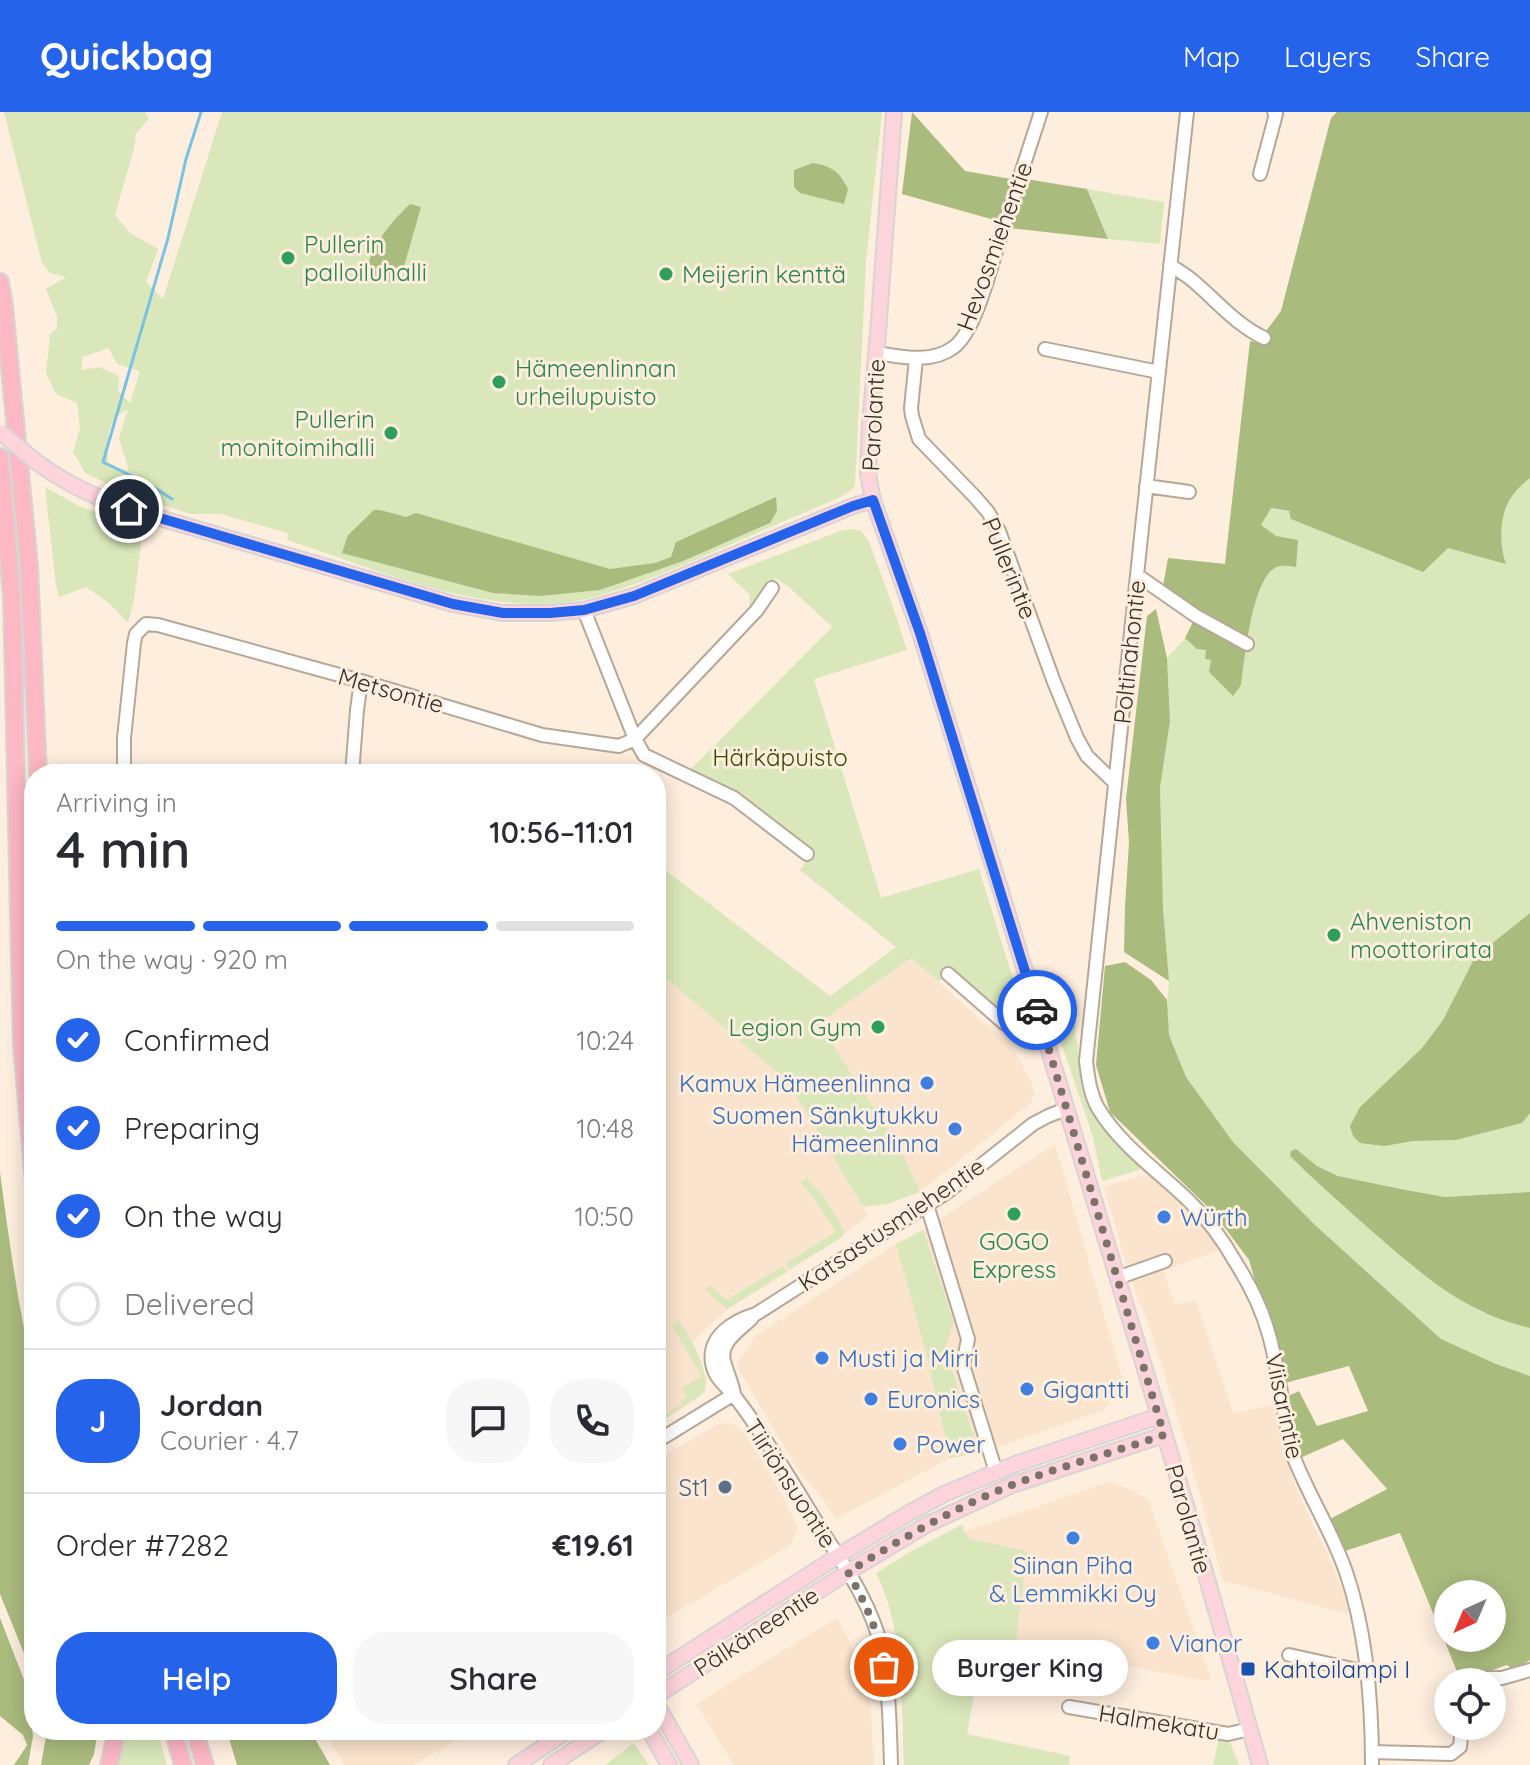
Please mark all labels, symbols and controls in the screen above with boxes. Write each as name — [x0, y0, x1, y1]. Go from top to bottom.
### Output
text: Quickbag — [40, 32, 213, 80]
text: Map — [1183, 39, 1240, 74]
text: Layers — [1284, 39, 1371, 74]
text: Share — [1415, 39, 1490, 74]
street label: Hevosmiehentie — [950, 157, 1038, 335]
place label: Pullerin palloiluhalli — [304, 229, 427, 287]
marker: Pullerin palloiluhalli — [279, 249, 297, 267]
place label: Meijerin kenttä — [682, 259, 846, 289]
marker: Meijerin kenttä — [657, 265, 675, 283]
place label: Hämeenlinnan urheilupuisto — [515, 353, 677, 411]
street label: Parolantie — [855, 358, 891, 472]
marker: Hämeenlinnan urheilupuisto — [490, 373, 508, 391]
place label: Pullerin monitoimihalli — [221, 404, 375, 462]
marker: Pullerin monitoimihalli — [382, 424, 400, 442]
pin — [95, 475, 163, 543]
icon: home — [107, 487, 151, 531]
street label: Pullerintie — [976, 513, 1044, 623]
street label: Poltinahontie — [1107, 579, 1151, 725]
street label: Metsontie — [335, 661, 447, 719]
park label: Härkäpuisto — [712, 742, 848, 772]
text: Arriving in — [56, 786, 177, 819]
text: 10:56–11:01 — [489, 813, 634, 851]
text: 4 min — [56, 816, 190, 881]
place label: Ahveniston moottorirata — [1350, 906, 1492, 964]
marker: Ahveniston moottorirata — [1325, 926, 1343, 944]
text: On the way · 920 m — [56, 943, 288, 976]
courier — [997, 970, 1077, 1050]
icon: car — [1015, 988, 1059, 1032]
place label: Legion Gym — [729, 1012, 862, 1042]
icon: check — [56, 1018, 100, 1062]
marker: Legion Gym — [869, 1018, 887, 1036]
text: Confirmed — [124, 1021, 270, 1059]
text: 10:24 — [576, 1024, 634, 1057]
place label: Kamux Hämeenlinna — [679, 1068, 911, 1098]
marker: Kamux Hämeenlinna — [918, 1074, 936, 1092]
place label: Suomen Sänkytukku Hämeenlinna — [712, 1100, 939, 1158]
icon: check — [56, 1106, 100, 1150]
text: Preparing — [124, 1109, 260, 1147]
text: 10:48 — [576, 1112, 634, 1145]
marker: Suomen Sänkytukku Hämeenlinna — [946, 1120, 964, 1138]
street label: Katsastusmiehentie — [792, 1151, 990, 1297]
icon: check — [56, 1194, 100, 1238]
text: On the way — [124, 1197, 283, 1235]
text: 10:50 — [574, 1200, 634, 1233]
place label: Würth — [1180, 1202, 1248, 1232]
marker: GOGO Express — [1005, 1205, 1023, 1223]
marker: Würth — [1155, 1208, 1173, 1226]
place label: GOGO Express — [972, 1226, 1056, 1284]
text: Delivered — [124, 1285, 255, 1323]
place label: Musti ja Mirri — [838, 1343, 979, 1373]
marker: Musti ja Mirri — [813, 1349, 831, 1367]
street label: Viisarintie — [1259, 1350, 1311, 1462]
place label: Gigantti — [1043, 1374, 1130, 1404]
button: chat — [446, 1379, 530, 1463]
button: phone — [550, 1379, 634, 1463]
marker: Gigantti — [1018, 1380, 1036, 1398]
place label: Euronics — [887, 1384, 980, 1414]
text: Jordan — [160, 1386, 263, 1424]
marker: Euronics — [862, 1390, 880, 1408]
text: J — [90, 1402, 106, 1440]
street label: Tiiriönsuontie — [738, 1413, 844, 1553]
text: Courier · 4.7 — [160, 1424, 299, 1457]
place label: Power — [916, 1429, 985, 1459]
marker: Power — [891, 1435, 909, 1453]
street label: Parolantie — [1159, 1461, 1219, 1577]
place label: St1 — [678, 1472, 709, 1502]
marker: St1 — [716, 1478, 734, 1496]
text: Order #7282 — [56, 1526, 229, 1564]
text: €19.61 — [553, 1526, 634, 1564]
marker: Siinan Piha & Lemmikki Oy — [1064, 1529, 1082, 1547]
place label: Siinan Piha & Lemmikki Oy — [989, 1550, 1157, 1608]
street label: Pälkäneentie — [688, 1579, 824, 1683]
north arrow — [1434, 1580, 1506, 1652]
map controls — [1434, 1580, 1506, 1740]
place label: Vianor — [1169, 1628, 1242, 1658]
button: Help — [56, 1632, 337, 1724]
button: Share — [353, 1632, 634, 1724]
pin — [850, 1633, 918, 1701]
marker: Vianor — [1144, 1634, 1162, 1652]
callout: Burger King — [932, 1639, 1128, 1695]
icon: bag — [862, 1645, 906, 1689]
text: Burger King — [957, 1651, 1103, 1684]
place label: Kahtoilampi I — [1264, 1654, 1410, 1684]
marker: Kahtoilampi I — [1239, 1660, 1257, 1678]
button: locate — [1434, 1668, 1506, 1740]
street label: Halmekatu — [1096, 1698, 1222, 1746]

